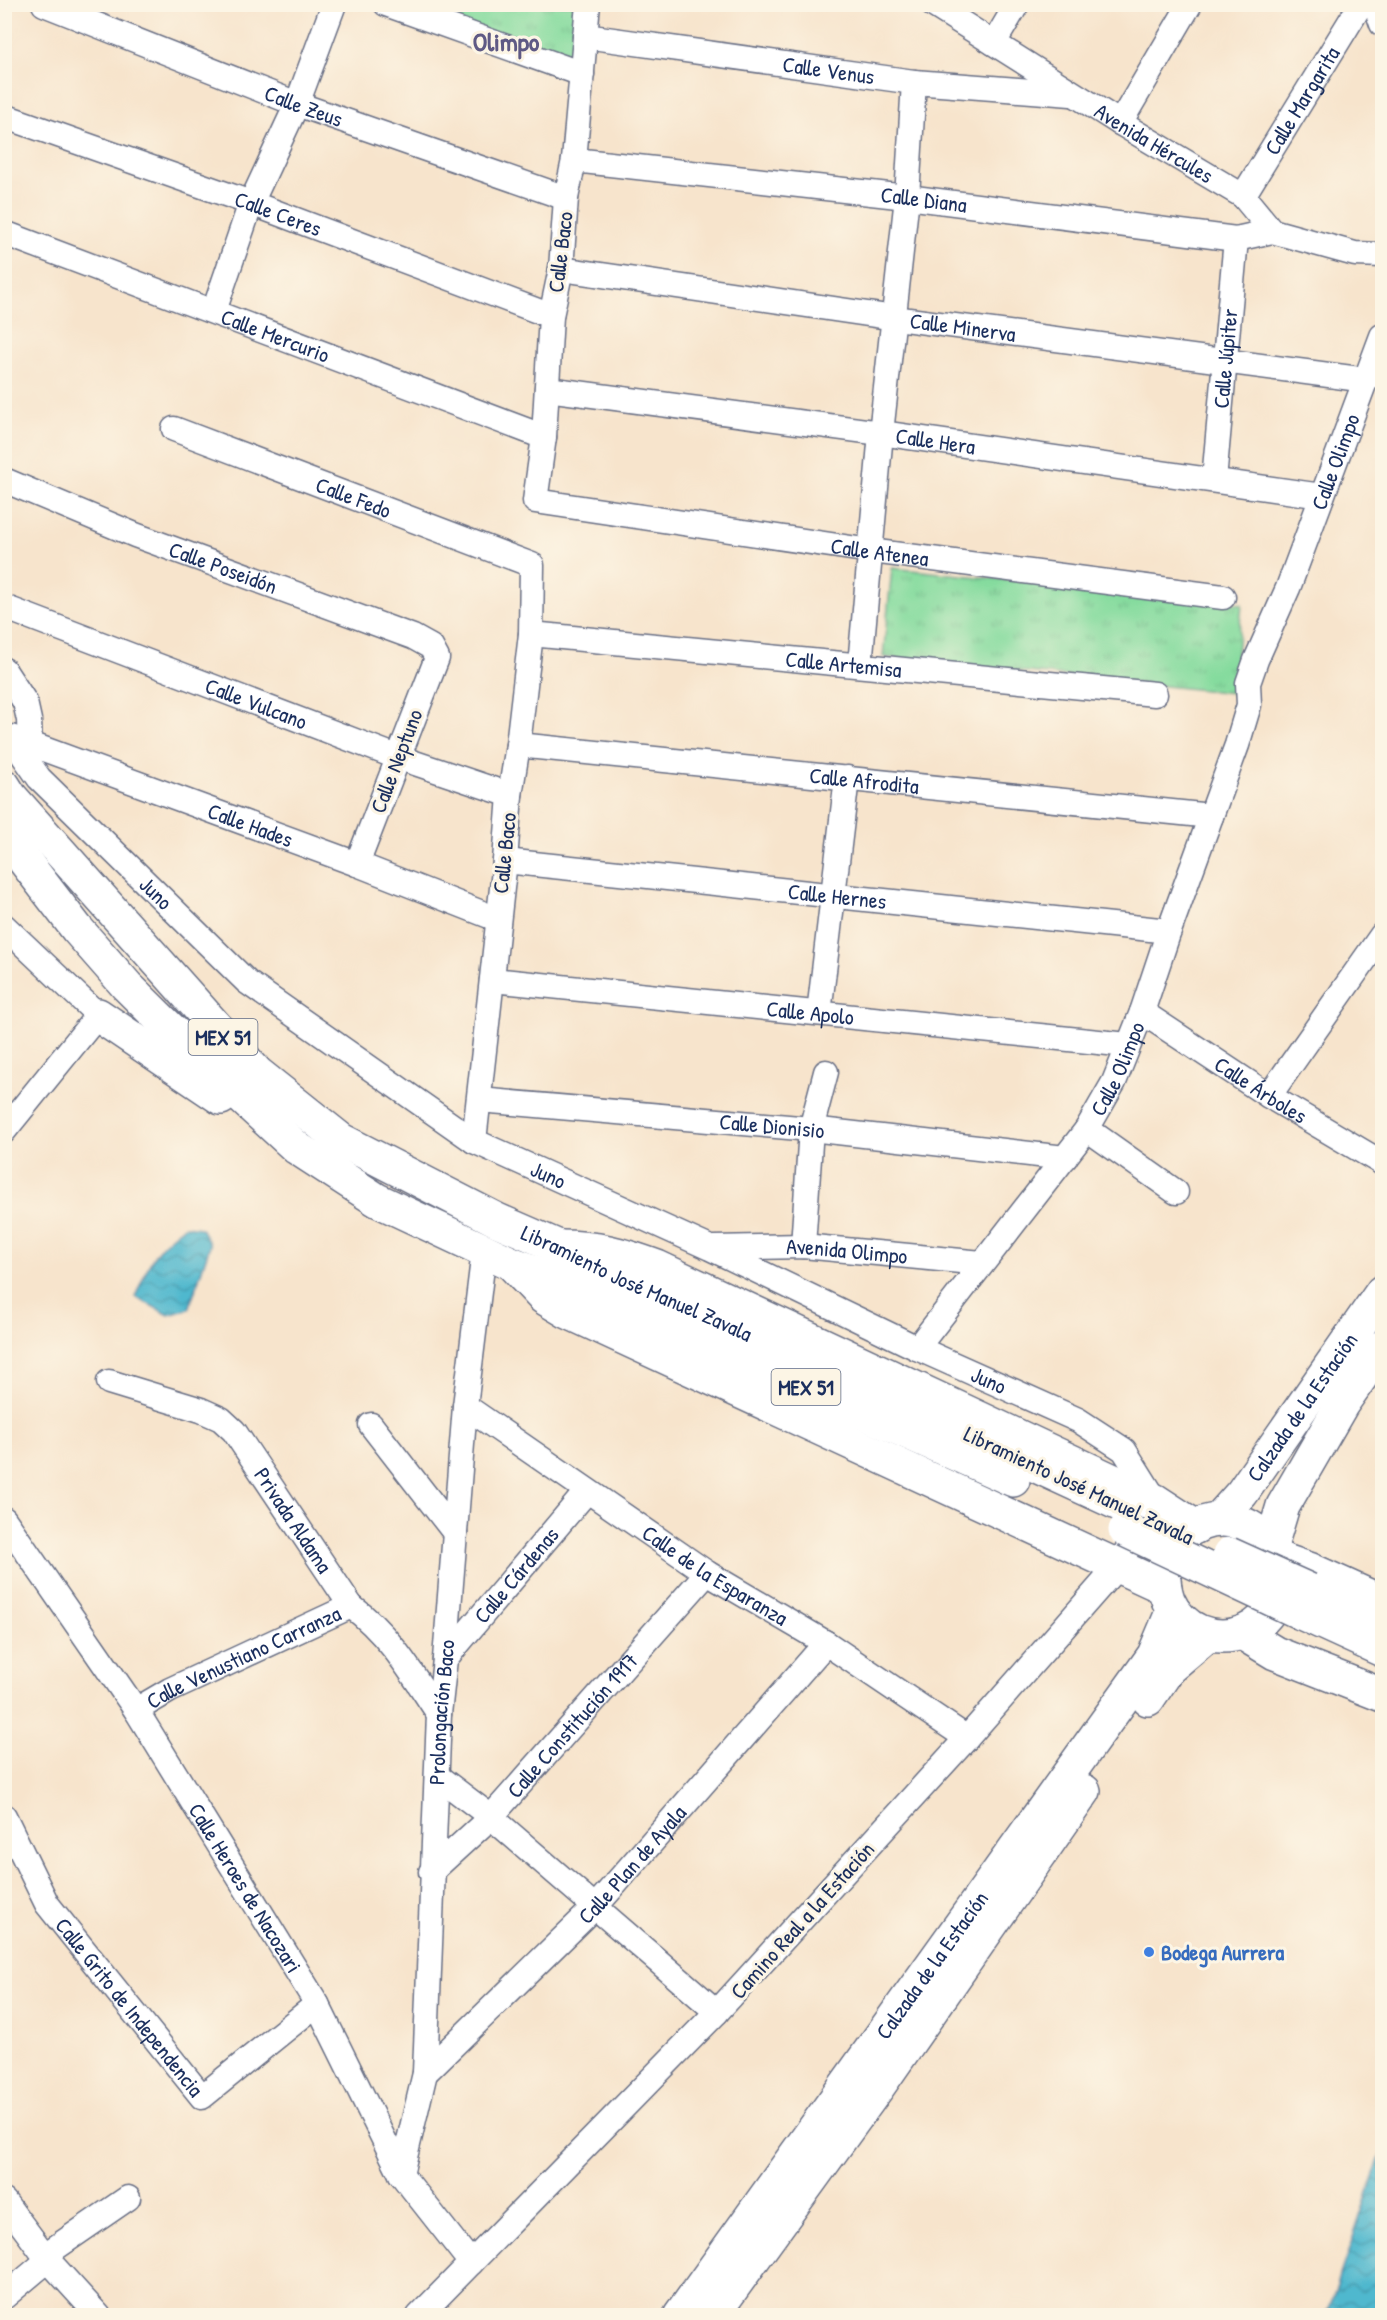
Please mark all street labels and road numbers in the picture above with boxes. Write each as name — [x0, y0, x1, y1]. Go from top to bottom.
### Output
street label: Calle Margarita — [1257, 40, 1347, 161]
street label: Calle Venus — [781, 49, 876, 91]
street label: Calle Zeus — [260, 78, 347, 134]
street label: Avenida Hércules — [1089, 96, 1219, 190]
street label: Calle Diana — [879, 179, 969, 220]
street label: Calle Ceres — [231, 183, 326, 243]
street label: Calle Baco — [540, 210, 580, 294]
street label: Calle Mercurio — [217, 301, 334, 370]
street label: Calle Minerva — [908, 305, 1018, 349]
street label: Calle Júpiter — [1206, 307, 1245, 410]
street label: Calle Olimpo — [1304, 409, 1367, 514]
street label: Calle Hera — [894, 420, 978, 461]
street label: Calle Fedo — [311, 469, 396, 525]
street label: Calle Atenea — [829, 530, 931, 573]
street label: Calle Poseidón — [165, 534, 281, 601]
street label: Calle Artemisa — [784, 644, 903, 685]
street label: Calle Vulcano — [201, 670, 312, 736]
street label: Calle Neptuno — [362, 705, 430, 817]
street label: Calle Afrodita — [808, 760, 921, 801]
street label: Calle Hades — [204, 795, 297, 854]
street label: Calle Baco — [485, 811, 523, 895]
street label: Juno — [133, 870, 180, 916]
street label: Calle Hernes — [786, 876, 888, 916]
street label: Calle Apolo — [765, 993, 856, 1032]
street label: Calle Olimpo — [1083, 1017, 1152, 1121]
road number: MEX 51 — [188, 1019, 258, 1055]
street label: Calle Árboles — [1209, 1049, 1313, 1130]
street label: Calle Dionisio — [718, 1106, 826, 1145]
street label: Juno — [526, 1154, 571, 1196]
street label: Libramiento José Manuel Zavala — [517, 1217, 758, 1349]
street label: Avenida Olimpo — [786, 1231, 909, 1271]
street label: Calzada de la Estación — [1239, 1326, 1364, 1488]
street label: Juno — [966, 1359, 1011, 1401]
road number: MEX 51 — [772, 1369, 840, 1405]
street label: Libramiento José Manuel Zavala — [959, 1418, 1199, 1552]
street label: Privada Aldama — [247, 1461, 340, 1579]
street label: Calle de la Esparanza — [636, 1518, 794, 1633]
street label: Calle Cárdenas — [467, 1520, 565, 1630]
street label: Calle Venustiano Carranza — [141, 1598, 346, 1716]
street label: Prolongación Baco — [421, 1638, 461, 1785]
street label: Calle Constitución 1917 — [500, 1646, 645, 1804]
street label: Calle Heroes de Nacozari — [182, 1797, 309, 1978]
street label: Calle Plan de Ayala — [571, 1798, 693, 1931]
street label: Camino Real a la Estación — [723, 1835, 881, 2005]
street label: Calzada de la Estación — [868, 1885, 995, 2045]
street label: Calle Grito de Independencia — [48, 1911, 211, 2103]

